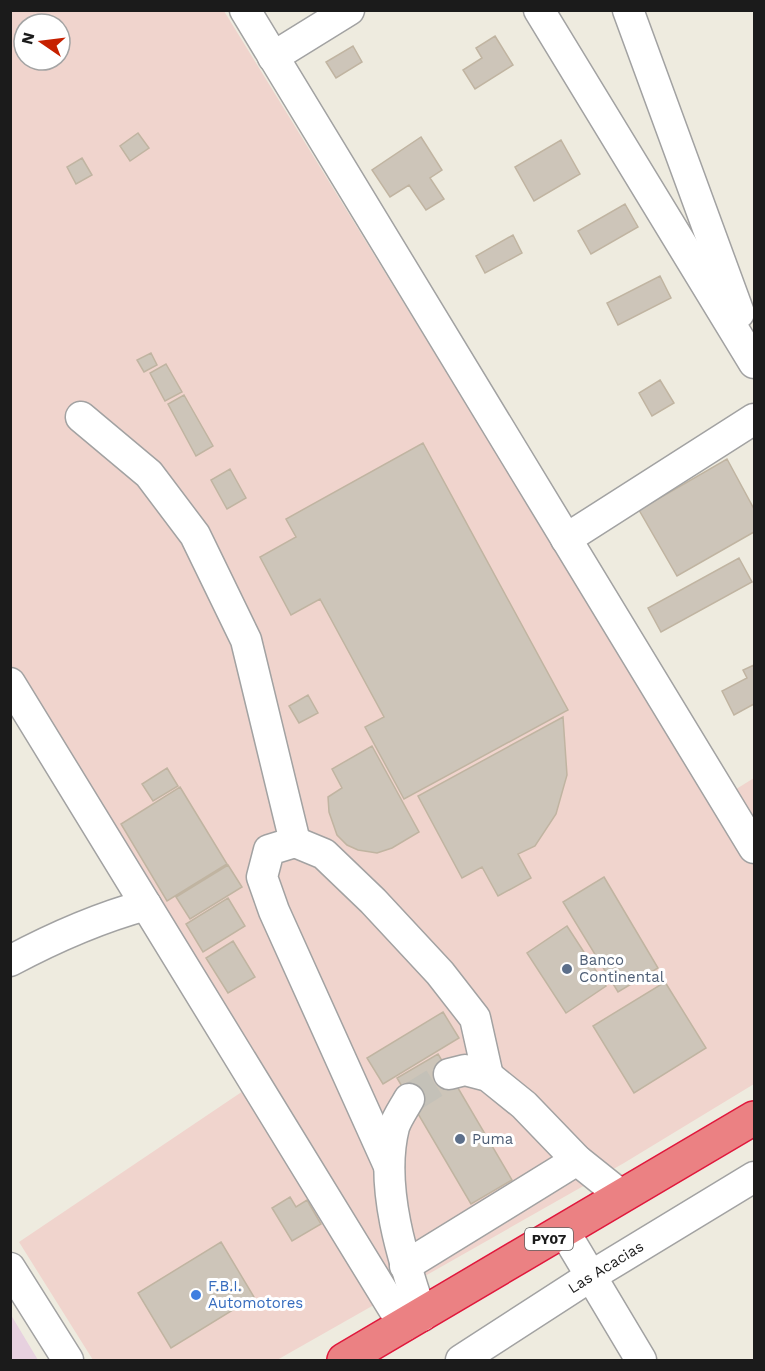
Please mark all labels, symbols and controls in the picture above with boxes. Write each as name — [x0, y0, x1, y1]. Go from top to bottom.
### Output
north arrow — [12, 12, 72, 72]
text: N — [17, 30, 39, 47]
place label: Banco Continental — [579, 951, 665, 986]
marker: Banco Continental — [560, 962, 574, 976]
place label: Puma — [472, 1130, 514, 1148]
marker: Puma — [453, 1132, 467, 1146]
road number: PY07 — [525, 1228, 573, 1250]
street label: Las Acacias — [565, 1237, 647, 1297]
place label: F.B.I. Automotores — [208, 1277, 303, 1312]
marker: F.B.I. Automotores — [189, 1288, 203, 1302]

